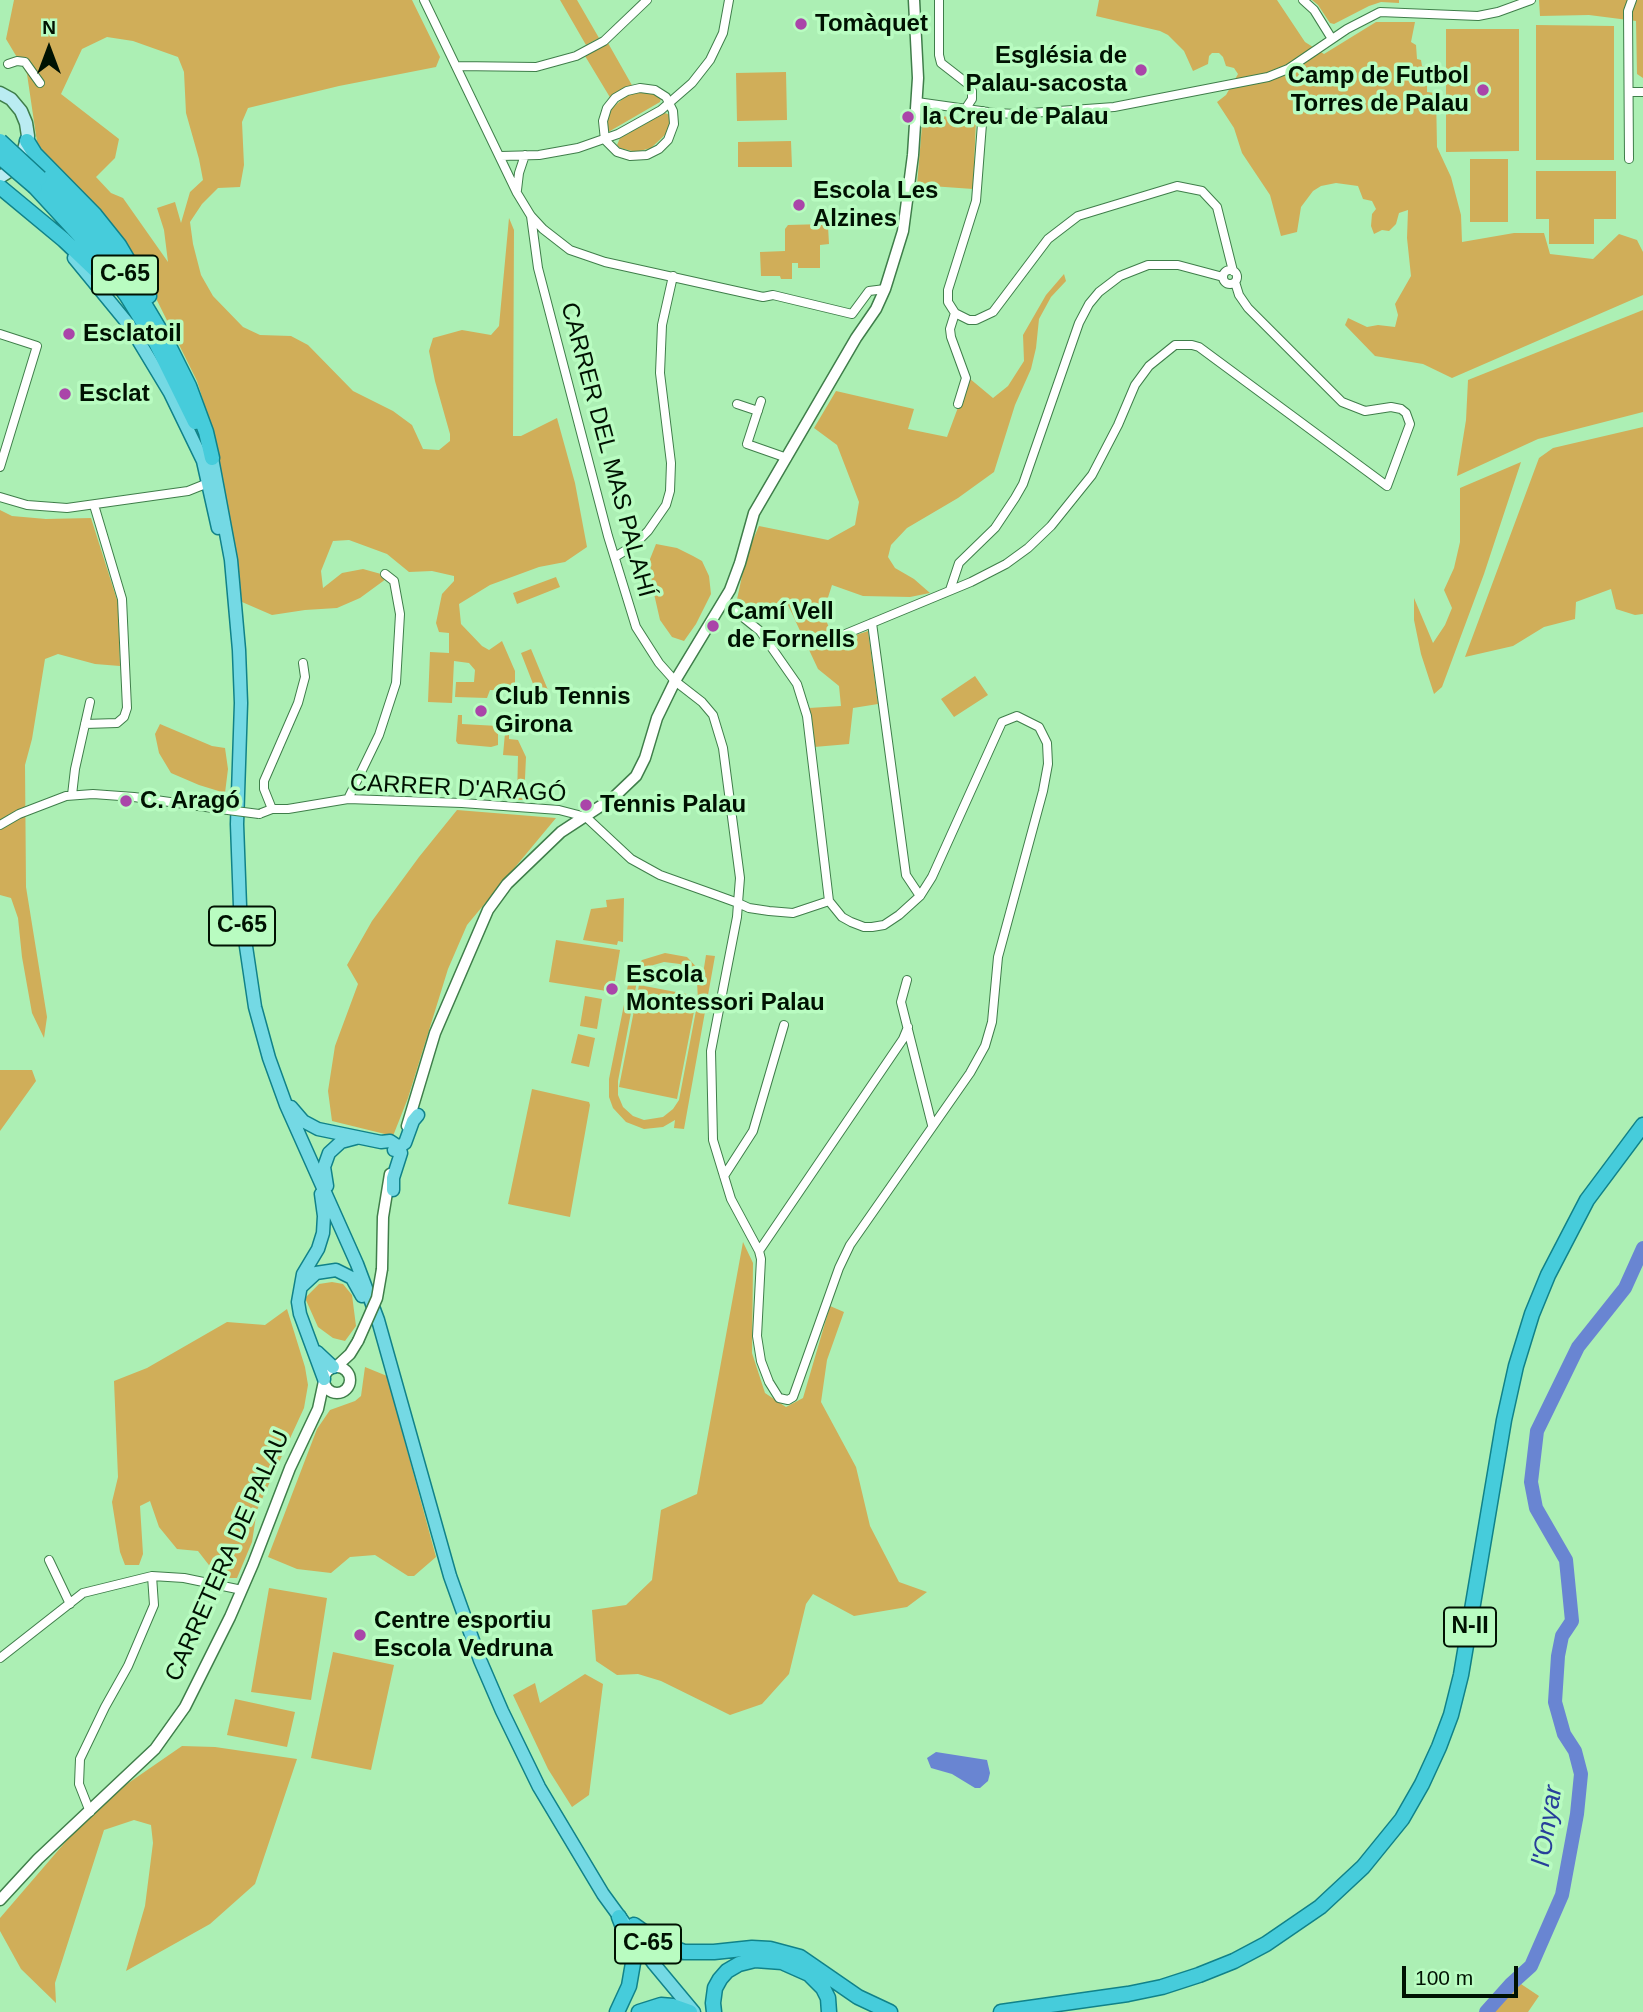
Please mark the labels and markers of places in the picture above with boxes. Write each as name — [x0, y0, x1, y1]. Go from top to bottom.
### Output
place label: Tomàquet — [815, 10, 928, 38]
marker: Tomàquet — [793, 16, 809, 32]
place label: Església de Palau-sacosta — [966, 42, 1127, 98]
marker: Església de Palau-sacosta — [1133, 62, 1149, 78]
place label: Camp de Futbol Torres de Palau — [1288, 62, 1469, 118]
marker: Camp de Futbol Torres de Palau — [1475, 82, 1491, 98]
place label: la Creu de Palau — [922, 103, 1109, 131]
marker: la Creu de Palau — [900, 109, 916, 125]
place label: Escola Les Alzines — [813, 177, 938, 233]
marker: Escola Les Alzines — [791, 197, 807, 213]
place label: Esclatoil — [83, 320, 182, 348]
marker: Esclatoil — [61, 326, 77, 342]
place label: Esclat — [79, 380, 150, 408]
marker: Esclat — [57, 386, 73, 402]
place label: Camí Vell de Fornells — [727, 598, 855, 654]
marker: Camí Vell de Fornells — [705, 618, 721, 634]
place label: Club Tennis Girona — [495, 683, 631, 739]
marker: Club Tennis Girona — [473, 703, 489, 719]
place label: C. Aragó — [140, 787, 240, 815]
place label: Tennis Palau — [600, 791, 746, 819]
marker: C. Aragó — [118, 793, 134, 809]
marker: Tennis Palau — [578, 797, 594, 813]
place label: Escola Montessori Palau — [626, 961, 825, 1017]
marker: Escola Montessori Palau — [604, 981, 620, 997]
place label: Centre esportiu Escola Vedruna — [374, 1607, 553, 1663]
marker: Centre esportiu Escola Vedruna — [352, 1627, 368, 1643]

